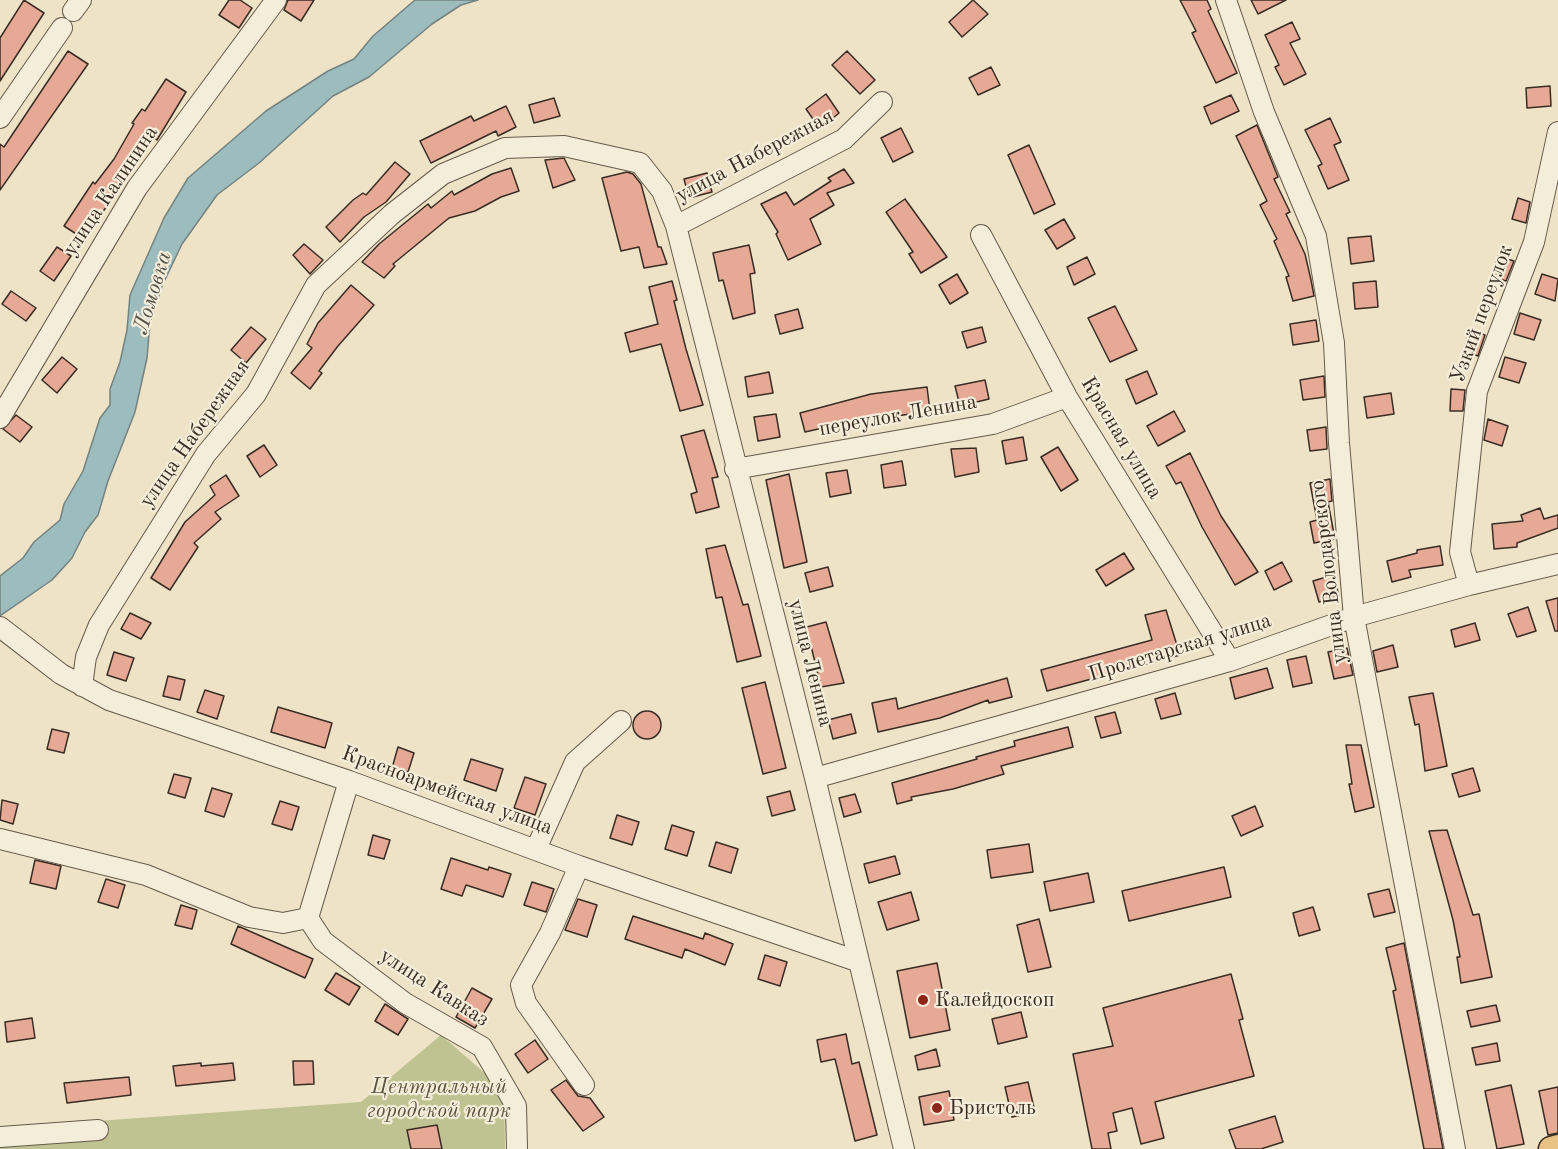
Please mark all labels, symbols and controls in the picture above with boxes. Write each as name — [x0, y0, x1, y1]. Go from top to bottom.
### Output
street label: улица Набережная — [672, 104, 838, 208]
street label: улица Калинина — [58, 121, 164, 261]
street label: Узкий переулок — [1445, 241, 1519, 387]
water label: Ломовка — [128, 248, 178, 338]
street label: улица Набережная — [134, 355, 256, 513]
street label: Красная улица — [1075, 372, 1167, 504]
street label: переулок Ленина — [817, 390, 979, 442]
street label: улица Володарского — [1305, 479, 1353, 665]
street label: улица Ленина — [782, 597, 838, 729]
street label: Пролетарская улица — [1086, 608, 1274, 688]
street label: Красноармейская улица — [338, 741, 556, 841]
street label: улица Кавказ — [375, 943, 493, 1033]
place label: Калейдоскоп — [935, 987, 1055, 1013]
marker: Калейдоскоп — [916, 993, 930, 1007]
park label: Центральный городской парк — [367, 1074, 511, 1124]
place label: Бристоль — [949, 1095, 1036, 1121]
marker: Бристоль — [930, 1101, 944, 1115]

